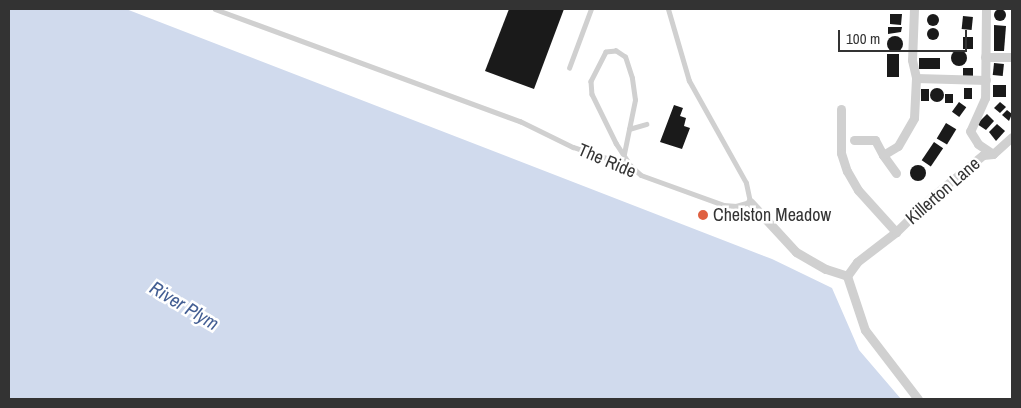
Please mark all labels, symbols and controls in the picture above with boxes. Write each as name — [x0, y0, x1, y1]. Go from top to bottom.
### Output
scale bar — [841, 20, 970, 52]
text: 100 m — [846, 28, 880, 49]
street label: The Ride — [575, 139, 639, 183]
street label: Killerton Lane — [902, 153, 984, 229]
place label: Chelston Meadow — [713, 204, 831, 226]
marker: Chelston Meadow — [697, 209, 709, 221]
water label: River Plym — [145, 277, 223, 335]

